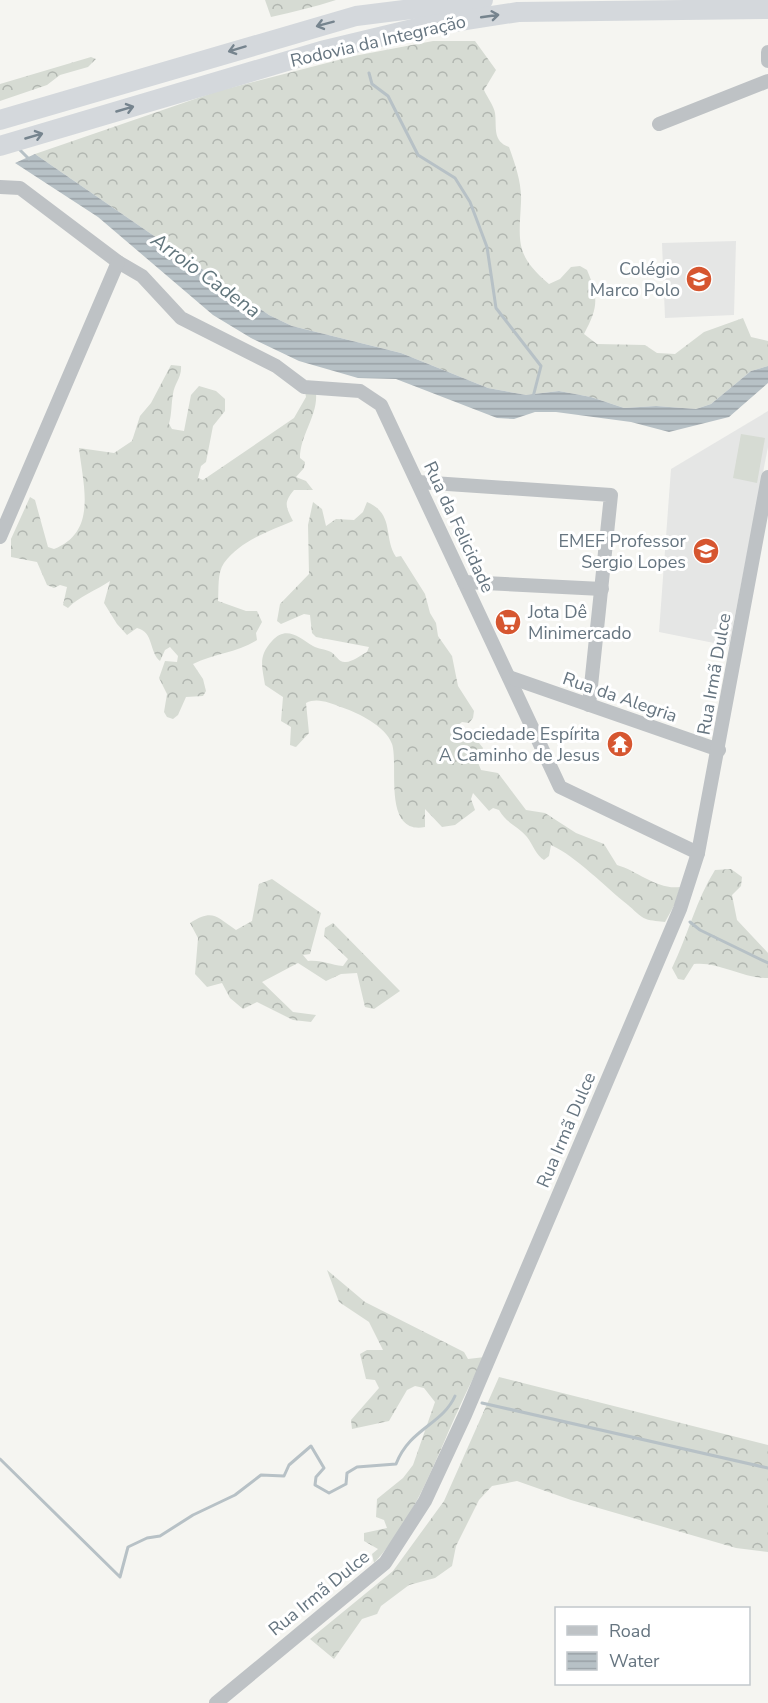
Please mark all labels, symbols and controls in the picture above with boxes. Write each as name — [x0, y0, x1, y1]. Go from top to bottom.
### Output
street label: Rodovia da Integração — [288, 9, 468, 73]
one-way arrow — [479, 11, 499, 22]
one-way arrow — [315, 19, 334, 31]
one-way arrow — [228, 44, 247, 55]
one-way arrow — [115, 103, 134, 114]
one-way arrow — [24, 130, 43, 141]
water label: Arroio Cadena — [145, 226, 266, 324]
place label: Colégio Marco Polo — [590, 257, 680, 302]
school or university icon: Colégio Marco Polo — [684, 264, 714, 294]
street label: Rua da Felicidade — [418, 457, 500, 597]
place label: EMEF Professor Sergio Lopes — [559, 529, 687, 574]
school or university icon: EMEF Professor Sergio Lopes — [691, 536, 721, 566]
place label: Jota Dê Minimercado — [527, 600, 632, 645]
supermarket icon: Jota Dê Minimercado — [493, 607, 523, 637]
street label: Rua Irmã Dulce — [691, 611, 737, 737]
street label: Rua da Alegria — [560, 666, 680, 728]
place label: Sociedade Espírita A Caminho de Jesus — [439, 722, 600, 767]
temple icon: Sociedade Espírita A Caminho de Jesus — [605, 729, 635, 759]
street label: Rua Irmã Dulce — [531, 1069, 601, 1191]
street label: Rua Irmã Dulce — [264, 1545, 374, 1641]
legend — [555, 1607, 750, 1685]
text: Road — [609, 1619, 651, 1643]
text: Water — [609, 1649, 660, 1673]

